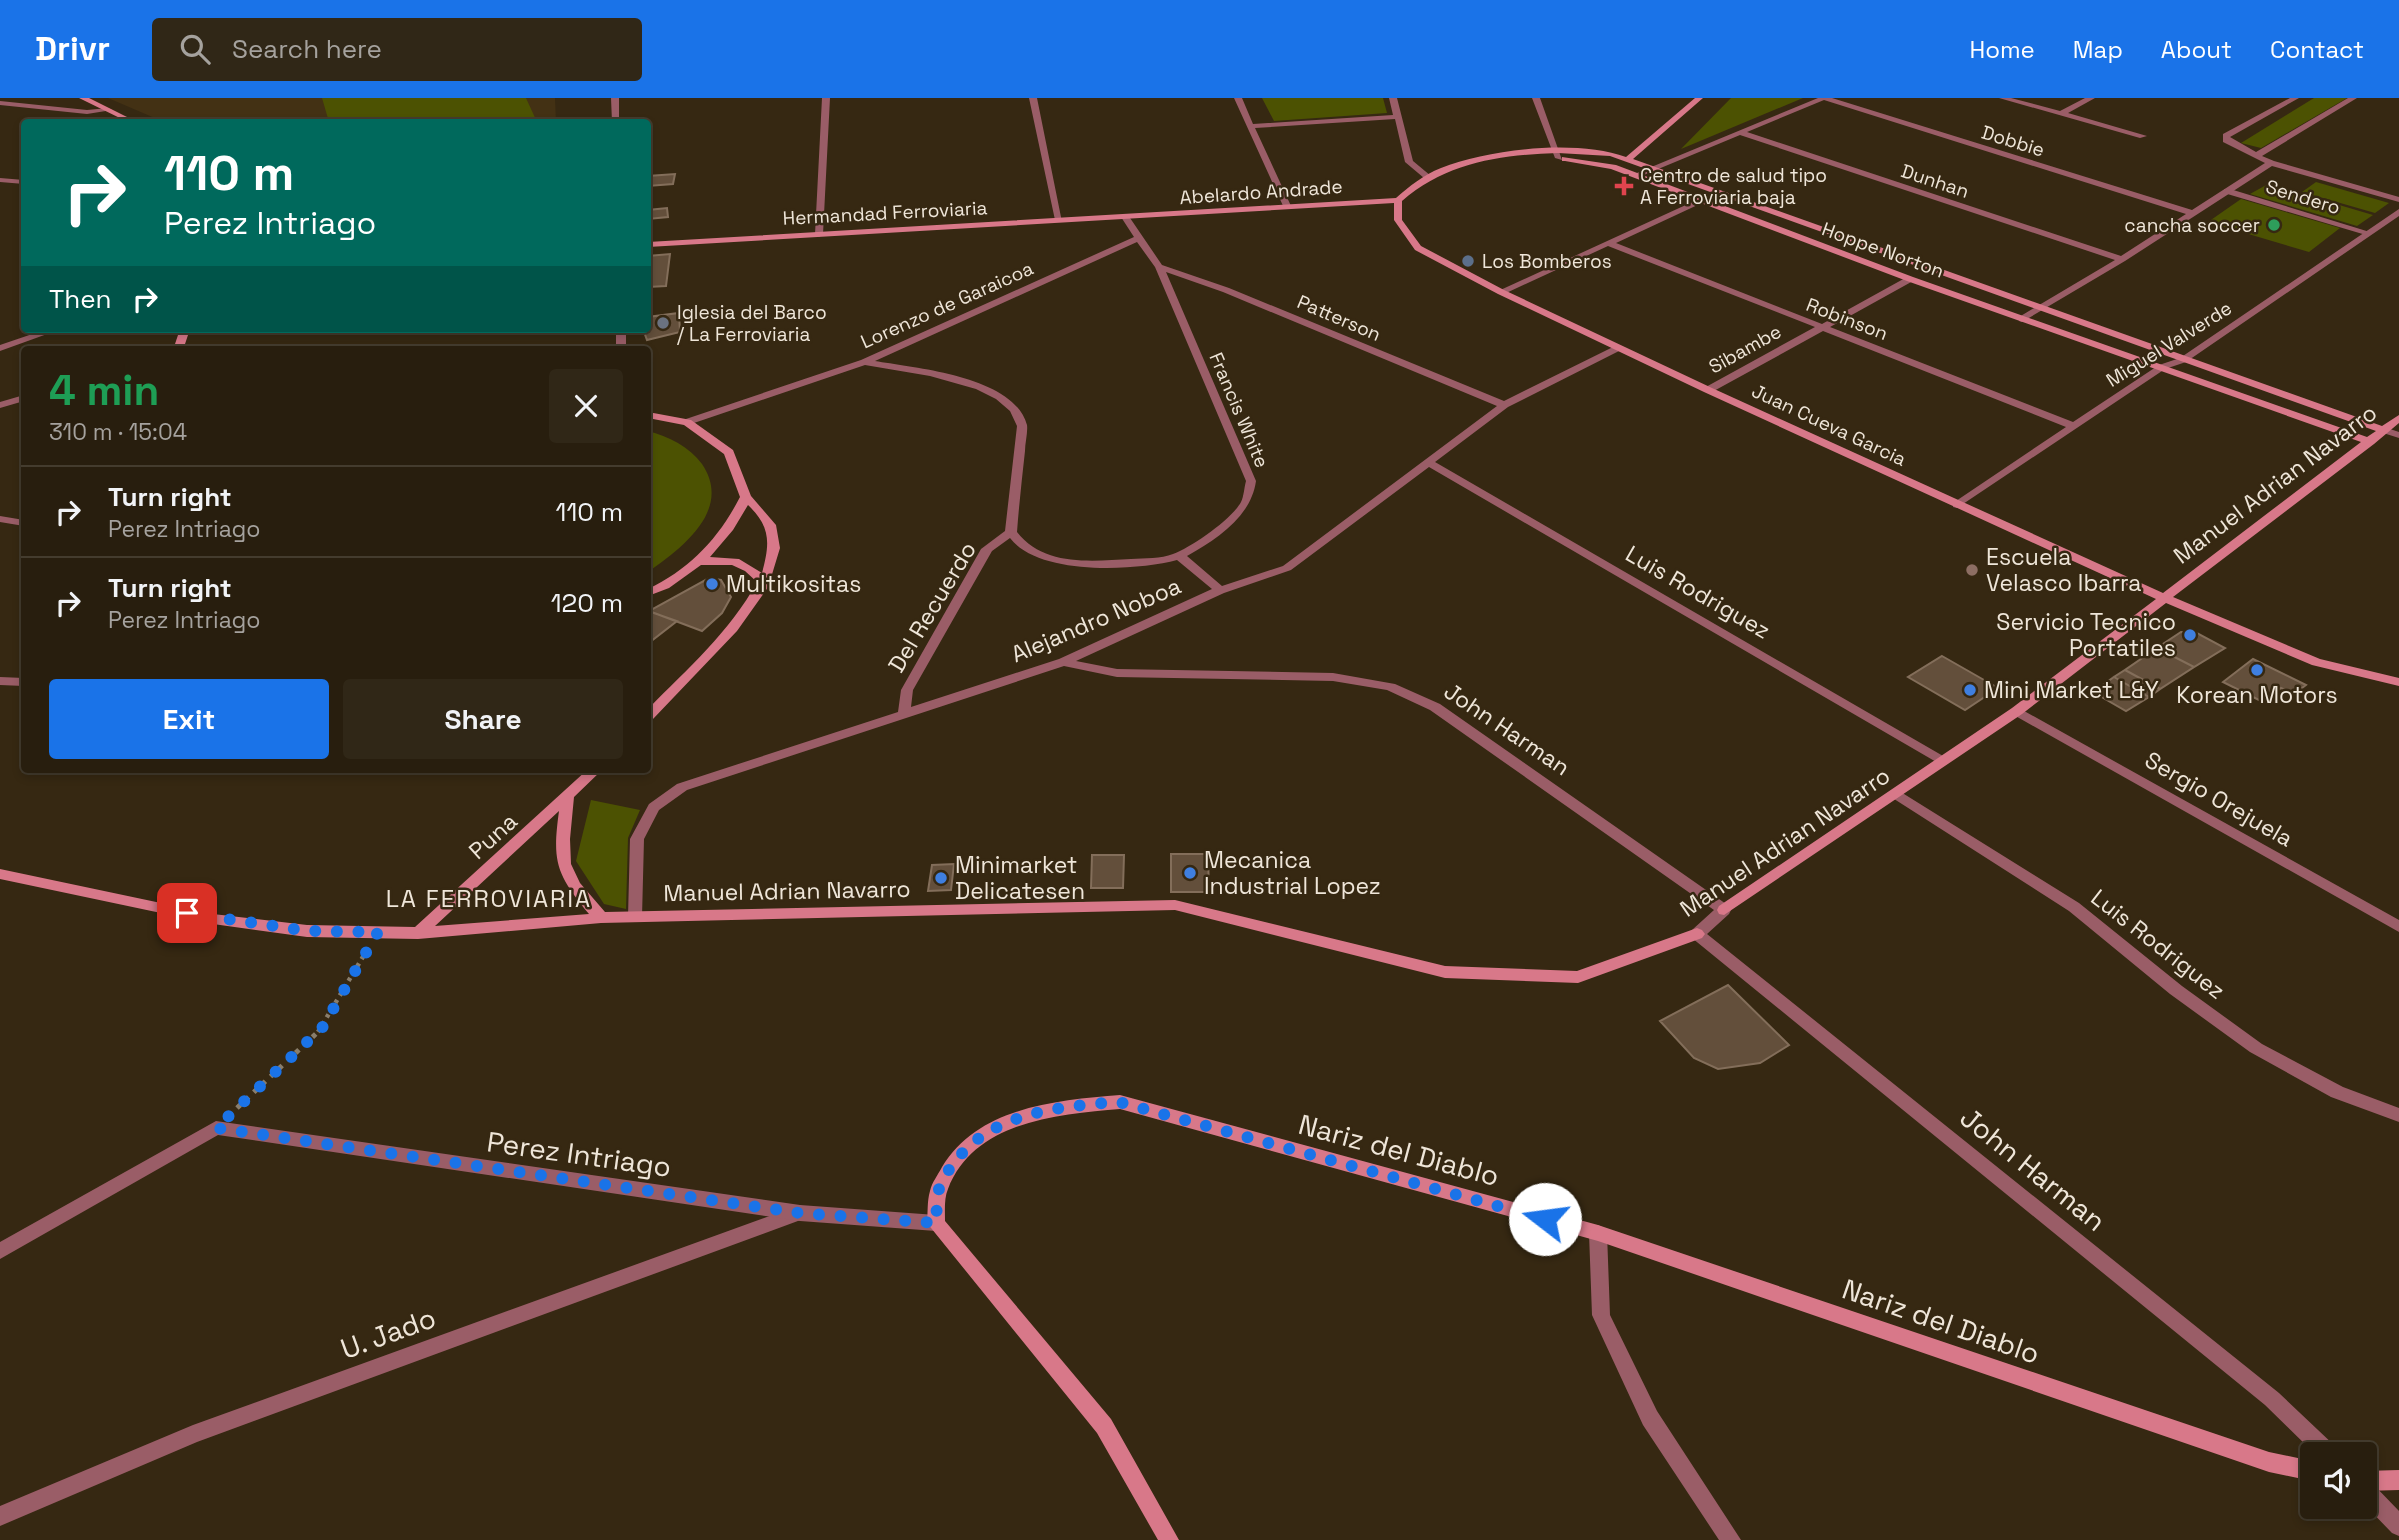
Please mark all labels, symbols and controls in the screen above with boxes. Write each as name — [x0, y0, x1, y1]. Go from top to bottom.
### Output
search box — [152, 18, 642, 81]
text: Drivr — [35, 28, 110, 70]
icon: search — [176, 30, 214, 68]
text: Search here — [232, 32, 382, 66]
text: Home — [1969, 34, 2035, 65]
text: Map — [2073, 34, 2123, 65]
text: About — [2161, 34, 2232, 65]
text: Contact — [2270, 34, 2364, 65]
street label: Dobbie — [1978, 120, 2048, 162]
text: 110 m — [164, 142, 294, 204]
icon: right — [49, 147, 140, 238]
street label: Dunhan — [1898, 158, 1972, 204]
place label: Centro de salud tipo A Ferroviaria baja — [1640, 163, 1827, 210]
street label: Abelardo Andrade — [1179, 174, 1343, 210]
street label: Sendero — [2263, 174, 2343, 220]
marker: Centro de salud tipo A Ferroviaria baja — [1614, 176, 1634, 196]
street label: Hermandad Ferroviaria — [782, 195, 988, 231]
text: Perez Intriago — [164, 203, 376, 243]
place label: cancha soccer — [2124, 213, 2260, 238]
street label: Hoppe Norton — [1819, 216, 1947, 284]
marker: cancha soccer — [2266, 217, 2282, 233]
place label: Los Bomberos — [1482, 249, 1612, 274]
marker: Los Bomberos — [1460, 253, 1476, 269]
street label: Lorenzo de Garaicoa — [857, 256, 1037, 354]
icon: right — [126, 280, 164, 318]
text: Then — [49, 282, 112, 316]
street label: Patterson — [1293, 289, 1385, 347]
street label: Robinson — [1803, 292, 1891, 346]
street label: Miguel Valverde — [2102, 295, 2236, 393]
place label: Iglesia del Barco / La Ferroviaria — [677, 300, 827, 347]
marker: Iglesia del Barco / La Ferroviaria — [655, 315, 671, 331]
street label: Sibambe — [1704, 319, 1786, 379]
street label: Francis White — [1203, 348, 1275, 472]
text: 4 min — [49, 364, 159, 417]
button: close — [549, 369, 623, 443]
street label: Juan Cueva Garcia — [1748, 378, 1910, 472]
street label: Manuel Adrian Navarro — [2167, 398, 2383, 570]
text: 310 m · 15:04 — [49, 417, 187, 447]
text: Turn right — [108, 480, 232, 514]
icon: right — [49, 493, 87, 531]
text: 110 m — [556, 495, 623, 529]
text: Perez Intriago — [108, 514, 261, 544]
street label: Del Recuerdo — [881, 536, 983, 678]
street label: Luis Rodriguez — [1620, 538, 1776, 646]
place label: Escuela Velasco Ibarra — [1986, 542, 2142, 598]
marker: Escuela Velasco Ibarra — [1964, 562, 1980, 578]
place label: Multikositas — [726, 569, 861, 599]
text: Turn right — [108, 571, 232, 605]
street label: Alejandro Noboa — [1007, 571, 1185, 669]
marker: Multikositas — [704, 576, 720, 592]
icon: right — [49, 584, 87, 622]
text: 120 m — [551, 586, 623, 620]
text: Perez Intriago — [108, 605, 261, 635]
place label: Servicio Tecnico Portatiles — [1996, 607, 2176, 663]
marker: Servicio Tecnico Portatiles — [2182, 627, 2198, 643]
marker: Korean Motors — [2249, 662, 2265, 678]
place label: Mini Market L&Y — [1984, 675, 2159, 705]
street label: John Harman — [1438, 676, 1576, 782]
button: Exit — [49, 679, 329, 759]
button: Share — [343, 679, 623, 759]
place label: Korean Motors — [2176, 680, 2338, 710]
marker: Mini Market L&Y — [1962, 682, 1978, 698]
street label: Sergio Orejuela — [2140, 745, 2298, 853]
street label: Manuel Adrian Navarro — [1674, 760, 1896, 924]
street label: Puna — [462, 806, 524, 866]
place label: Mecanica Industrial Lopez — [1204, 845, 1381, 901]
place label: Minimarket Delicatesen — [955, 850, 1085, 906]
marker: Mecanica Industrial Lopez — [1182, 865, 1198, 881]
marker: Minimarket Delicatesen — [933, 870, 949, 886]
street label: Manuel Adrian Navarro — [663, 874, 911, 908]
street label: Luis Rodriguez — [2085, 882, 2231, 1006]
pin — [157, 883, 217, 943]
district label: LA FERROVIARIA — [386, 883, 592, 914]
icon: arrive — [168, 894, 206, 932]
street label: John Harman — [1953, 1099, 2113, 1239]
street label: Nariz del Diablo — [1295, 1106, 1503, 1194]
street label: Perez Intriago — [485, 1123, 673, 1185]
position arrow — [1508, 1182, 1582, 1256]
street label: Nariz del Diablo — [1838, 1270, 2044, 1372]
street label: U. Jado — [336, 1299, 440, 1367]
map controls — [2300, 1442, 2377, 1519]
button: sound — [2300, 1442, 2377, 1519]

